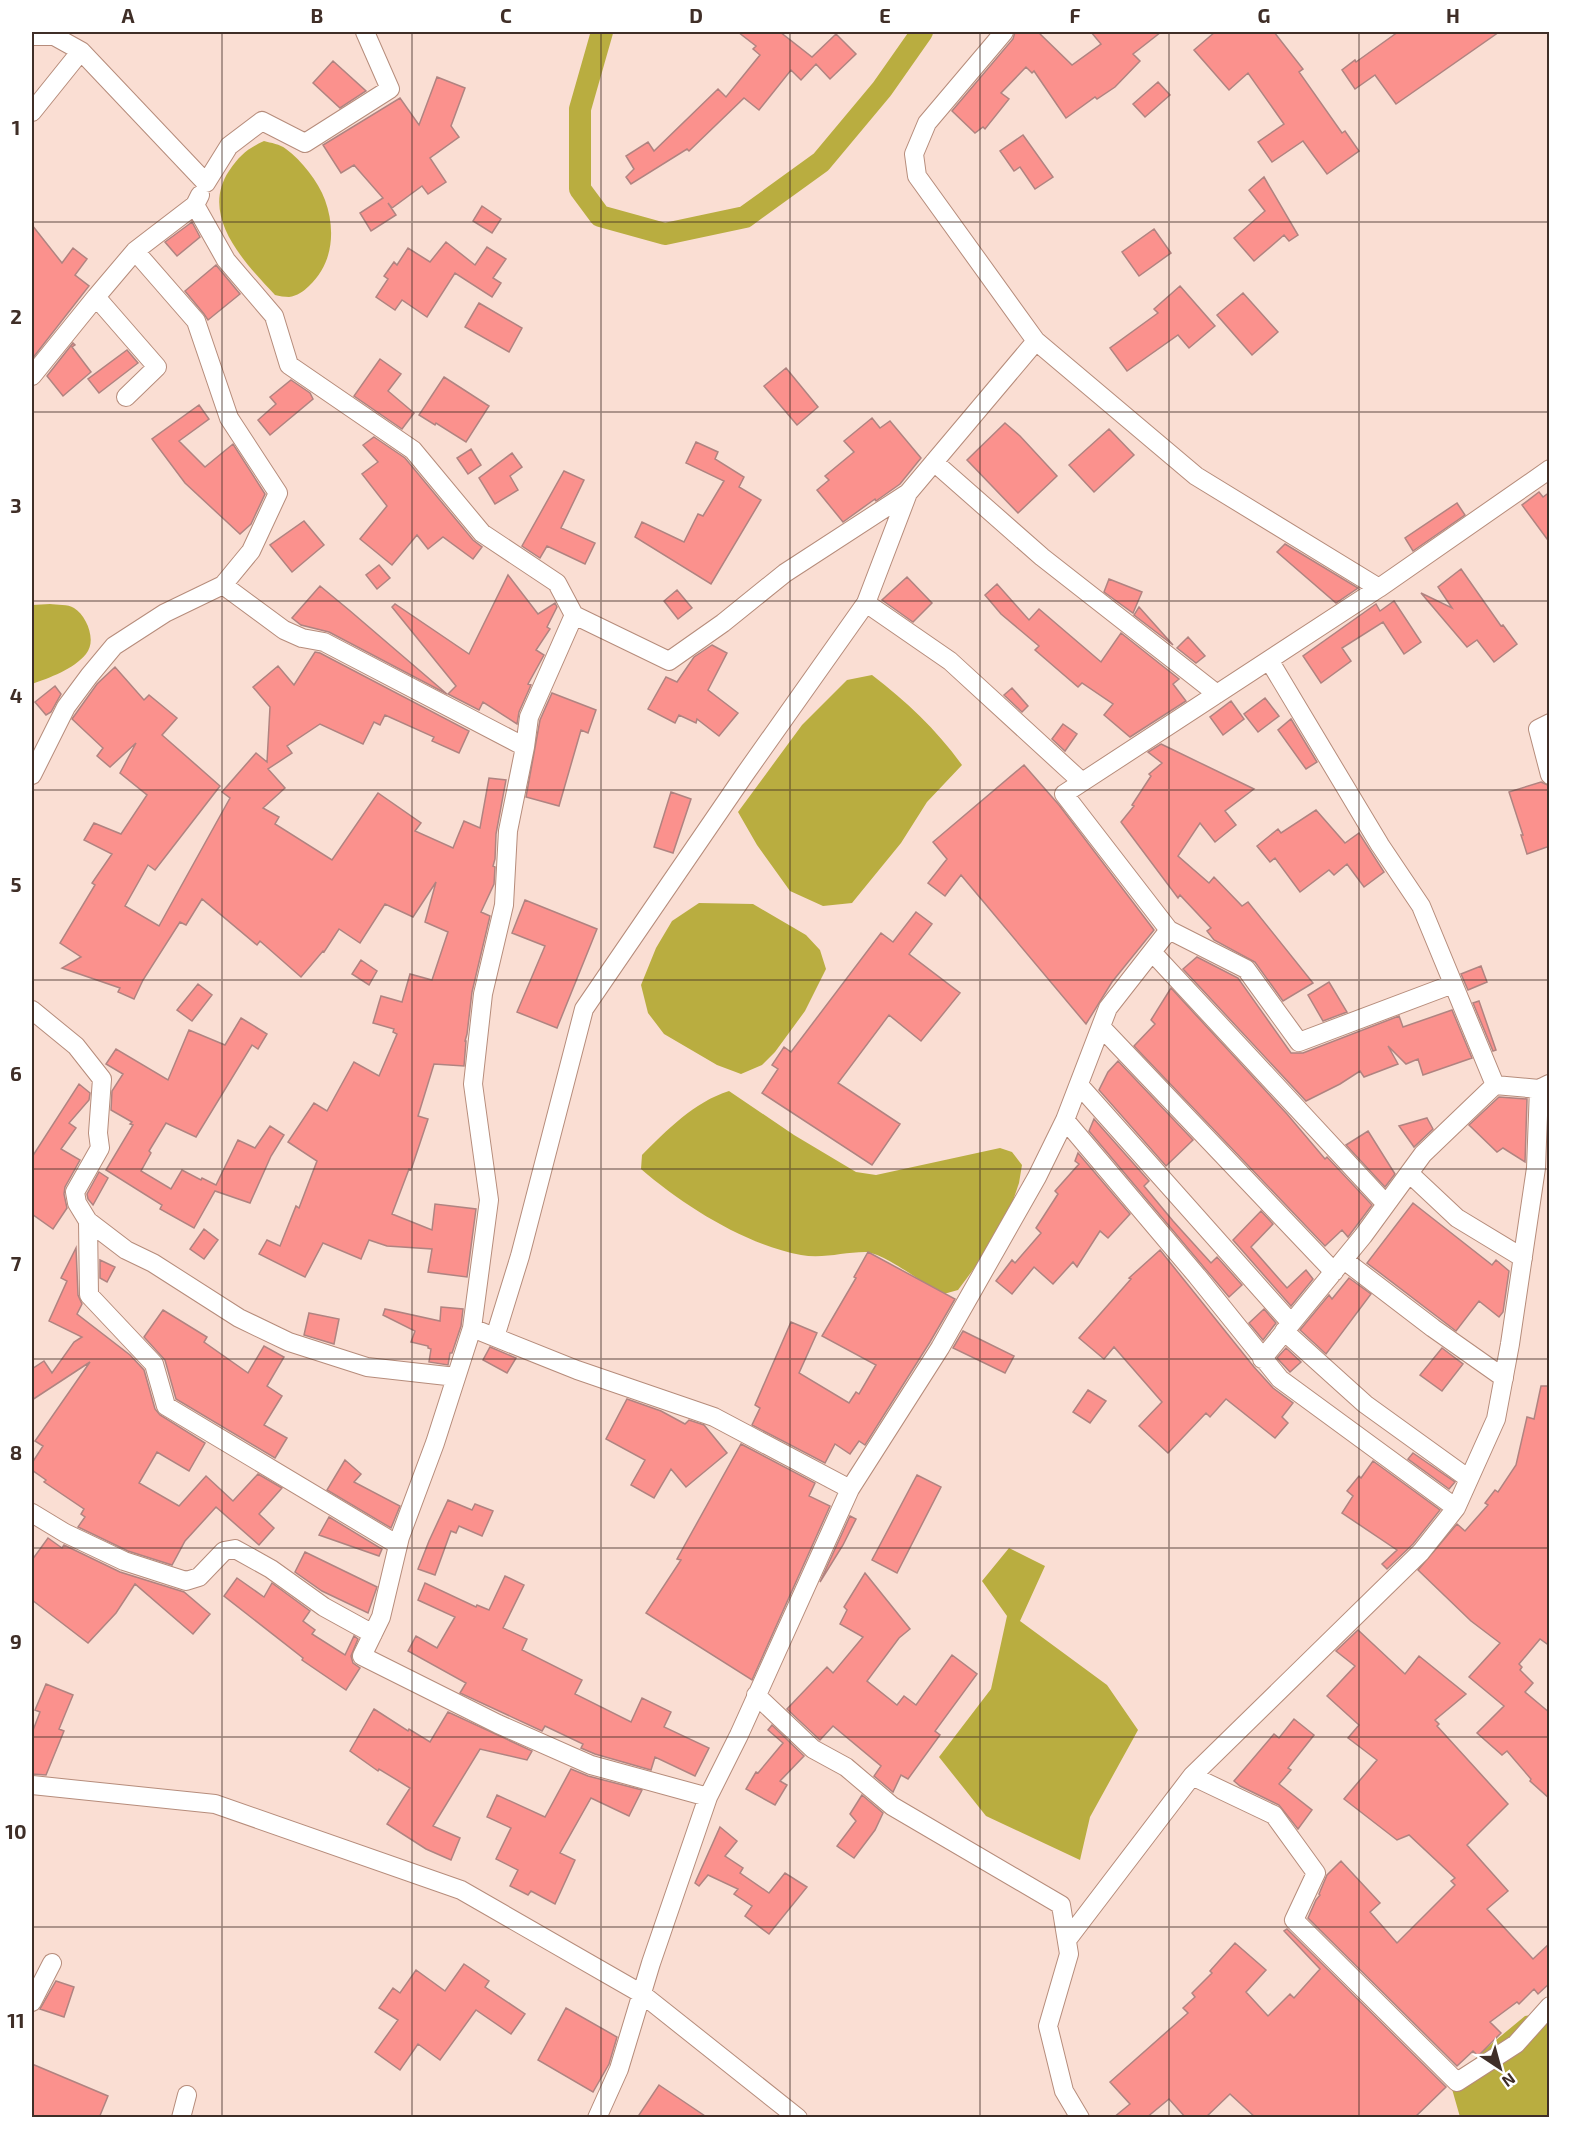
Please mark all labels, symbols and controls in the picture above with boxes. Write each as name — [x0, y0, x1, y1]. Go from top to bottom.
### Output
text: A — [121, 3, 135, 27]
text: B — [311, 3, 323, 27]
text: C — [500, 3, 512, 27]
text: D — [689, 3, 703, 27]
text: E — [879, 3, 891, 27]
text: F — [1069, 3, 1081, 27]
text: G — [1258, 3, 1270, 27]
text: H — [1446, 3, 1460, 27]
text: 1 — [12, 115, 20, 139]
text: 2 — [10, 304, 22, 328]
text: 3 — [10, 493, 22, 517]
text: 4 — [10, 683, 23, 707]
text: 5 — [10, 872, 22, 896]
text: 6 — [10, 1061, 22, 1085]
text: 7 — [11, 1251, 22, 1275]
text: 8 — [10, 1440, 22, 1464]
text: 9 — [10, 1629, 22, 1653]
text: 10 — [5, 1819, 27, 1843]
text: 11 — [7, 2008, 25, 2032]
north arrow — [1470, 2038, 1530, 2098]
text: N — [1499, 2069, 1519, 2092]

